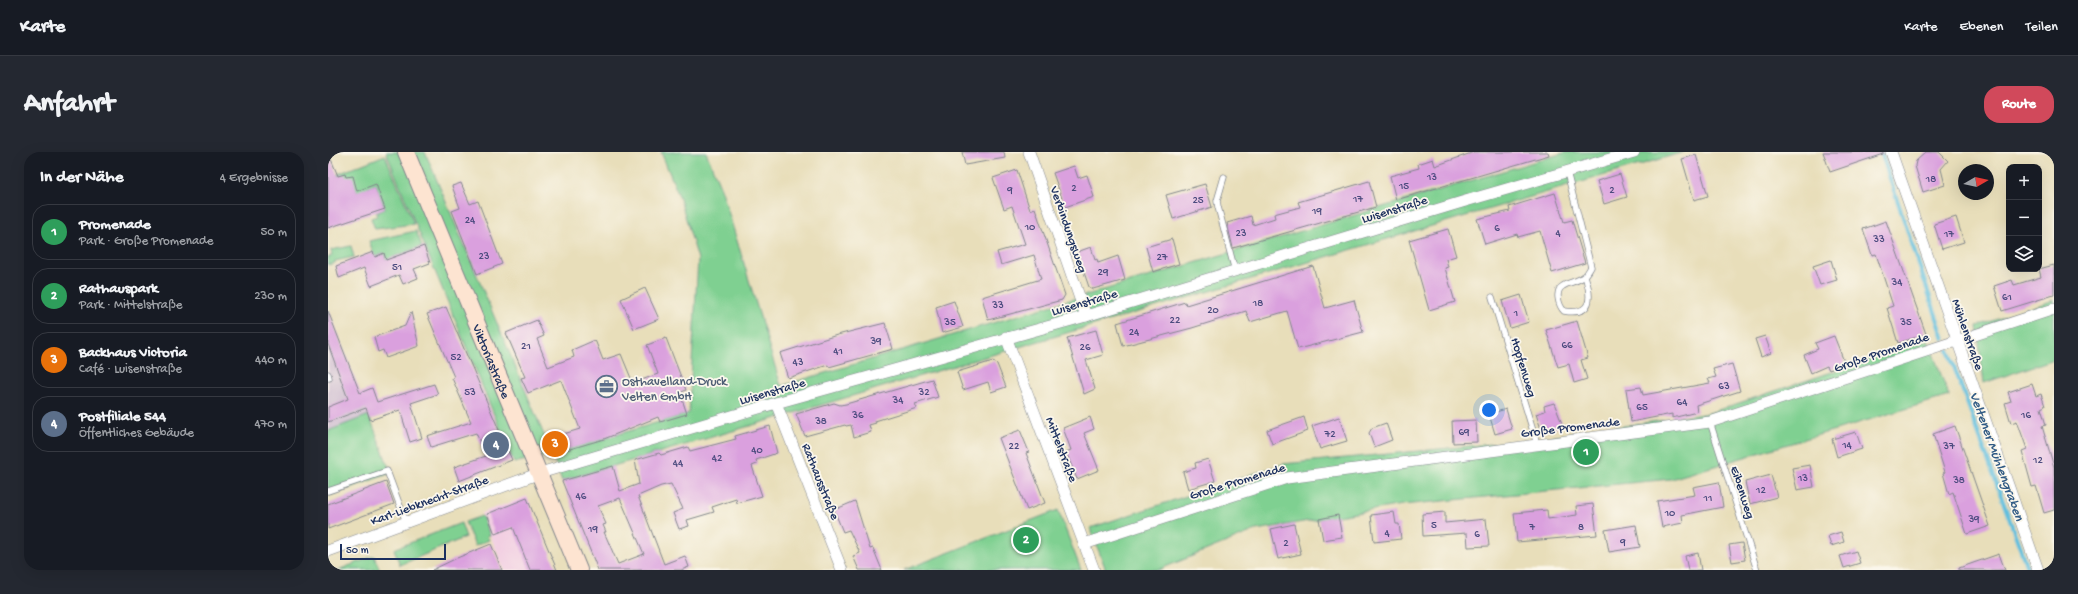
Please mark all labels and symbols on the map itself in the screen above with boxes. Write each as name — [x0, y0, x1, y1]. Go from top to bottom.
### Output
north arrow — [1958, 164, 1994, 200]
house number: 13 — [1426, 172, 1437, 184]
house number: 18 — [1925, 174, 1936, 186]
house number: 15 — [1398, 181, 1409, 193]
house number: 2 — [1071, 183, 1077, 195]
street label: Verbindungsweg — [1045, 184, 1089, 275]
house number: 9 — [1006, 185, 1013, 197]
house number: 2 — [1609, 185, 1615, 197]
street label: Luisenstraße — [1360, 193, 1430, 227]
house number: 17 — [1352, 194, 1363, 206]
house number: 25 — [1192, 195, 1204, 207]
house number: 19 — [1311, 206, 1322, 218]
house number: 24 — [465, 215, 476, 227]
house number: 10 — [1024, 222, 1035, 234]
house number: 6 — [1494, 223, 1500, 235]
house number: 23 — [1235, 228, 1247, 240]
house number: 4 — [1555, 228, 1561, 240]
house number: 17 — [1943, 229, 1954, 241]
house number: 33 — [1872, 234, 1885, 246]
house number: 23 — [478, 251, 490, 263]
house number: 27 — [1156, 252, 1168, 264]
house number: 51 — [392, 262, 402, 274]
house number: 29 — [1098, 267, 1109, 279]
house number: 34 — [1891, 277, 1903, 289]
street label: Luisenstraße — [1050, 287, 1120, 320]
house number: 61 — [2002, 292, 2012, 304]
street label: Mühlenstraße — [1947, 297, 1986, 373]
house number: 18 — [1252, 298, 1263, 310]
house number: 33 — [991, 300, 1004, 312]
house number: 20 — [1207, 305, 1219, 317]
house number: 1 — [1513, 308, 1518, 320]
house number: 22 — [1170, 315, 1181, 327]
house number: 35 — [943, 317, 956, 329]
house number: 35 — [1899, 317, 1912, 329]
street label: Viktoriastraße — [468, 321, 512, 401]
house number: 24 — [1129, 327, 1140, 339]
street label: Große Promenade — [1832, 330, 1932, 377]
house number: 39 — [869, 336, 882, 348]
street label: Hopfenweg — [1506, 336, 1539, 399]
house number: 66 — [1561, 340, 1573, 352]
house number: 21 — [521, 341, 531, 353]
house number: 26 — [1080, 342, 1091, 354]
house number: 41 — [833, 346, 843, 358]
house number: 52 — [450, 352, 462, 364]
house number: 43 — [793, 357, 804, 369]
office icon: Osthavelland-Druck Velten GmbH — [593, 374, 619, 400]
place label: Osthavelland-Druck Velten GmbH — [621, 375, 728, 405]
street label: Luisenstraße — [738, 376, 808, 409]
house number: 63 — [1718, 381, 1730, 393]
house number: 53 — [464, 387, 476, 399]
house number: 32 — [917, 387, 930, 399]
water label: Veltener Mühlengraben — [1964, 390, 2027, 524]
house number: 34 — [892, 395, 904, 407]
house number: 64 — [1677, 397, 1688, 409]
your location — [1479, 400, 1499, 420]
house number: 65 — [1636, 402, 1648, 414]
house number: 36 — [851, 410, 864, 422]
house number: 16 — [2020, 410, 2031, 422]
street label: Mittelstraße — [1041, 415, 1080, 485]
street label: Große Promenade — [1520, 415, 1621, 442]
house number: 38 — [814, 416, 827, 428]
house number: 69 — [1458, 427, 1470, 439]
pin: 3 — [542, 429, 568, 459]
house number: 72 — [1323, 429, 1336, 441]
pin: 4 — [483, 430, 509, 460]
pin: 1 — [1573, 437, 1599, 467]
house number: 14 — [1841, 440, 1853, 452]
house number: 22 — [1009, 441, 1020, 453]
house number: 37 — [1942, 441, 1955, 453]
street label: Rathausstraße — [798, 442, 842, 523]
house number: 40 — [751, 445, 763, 457]
house number: 42 — [712, 453, 723, 465]
house number: 12 — [2032, 455, 2044, 467]
house number: 44 — [673, 458, 684, 470]
street label: Große Promenade — [1188, 461, 1288, 504]
street label: Eibenweg — [1726, 464, 1757, 521]
street label: Karl-Liebknecht-Straße — [369, 473, 491, 530]
house number: 13 — [1797, 473, 1808, 485]
house number: 38 — [1952, 475, 1965, 487]
house number: 12 — [1755, 485, 1767, 497]
house number: 46 — [576, 491, 587, 503]
house number: 11 — [1703, 493, 1712, 505]
house number: 10 — [1664, 508, 1675, 520]
house number: 39 — [1967, 514, 1980, 526]
house number: 5 — [1431, 520, 1437, 532]
house number: 7 — [1528, 522, 1535, 534]
house number: 8 — [1578, 522, 1584, 534]
house number: 19 — [587, 524, 598, 536]
pin: 2 — [1013, 525, 1039, 555]
house number: 4 — [1384, 528, 1390, 540]
house number: 6 — [1474, 529, 1480, 541]
house number: 9 — [1619, 537, 1626, 549]
house number: 2 — [1283, 538, 1289, 550]
scale bar — [340, 542, 446, 561]

